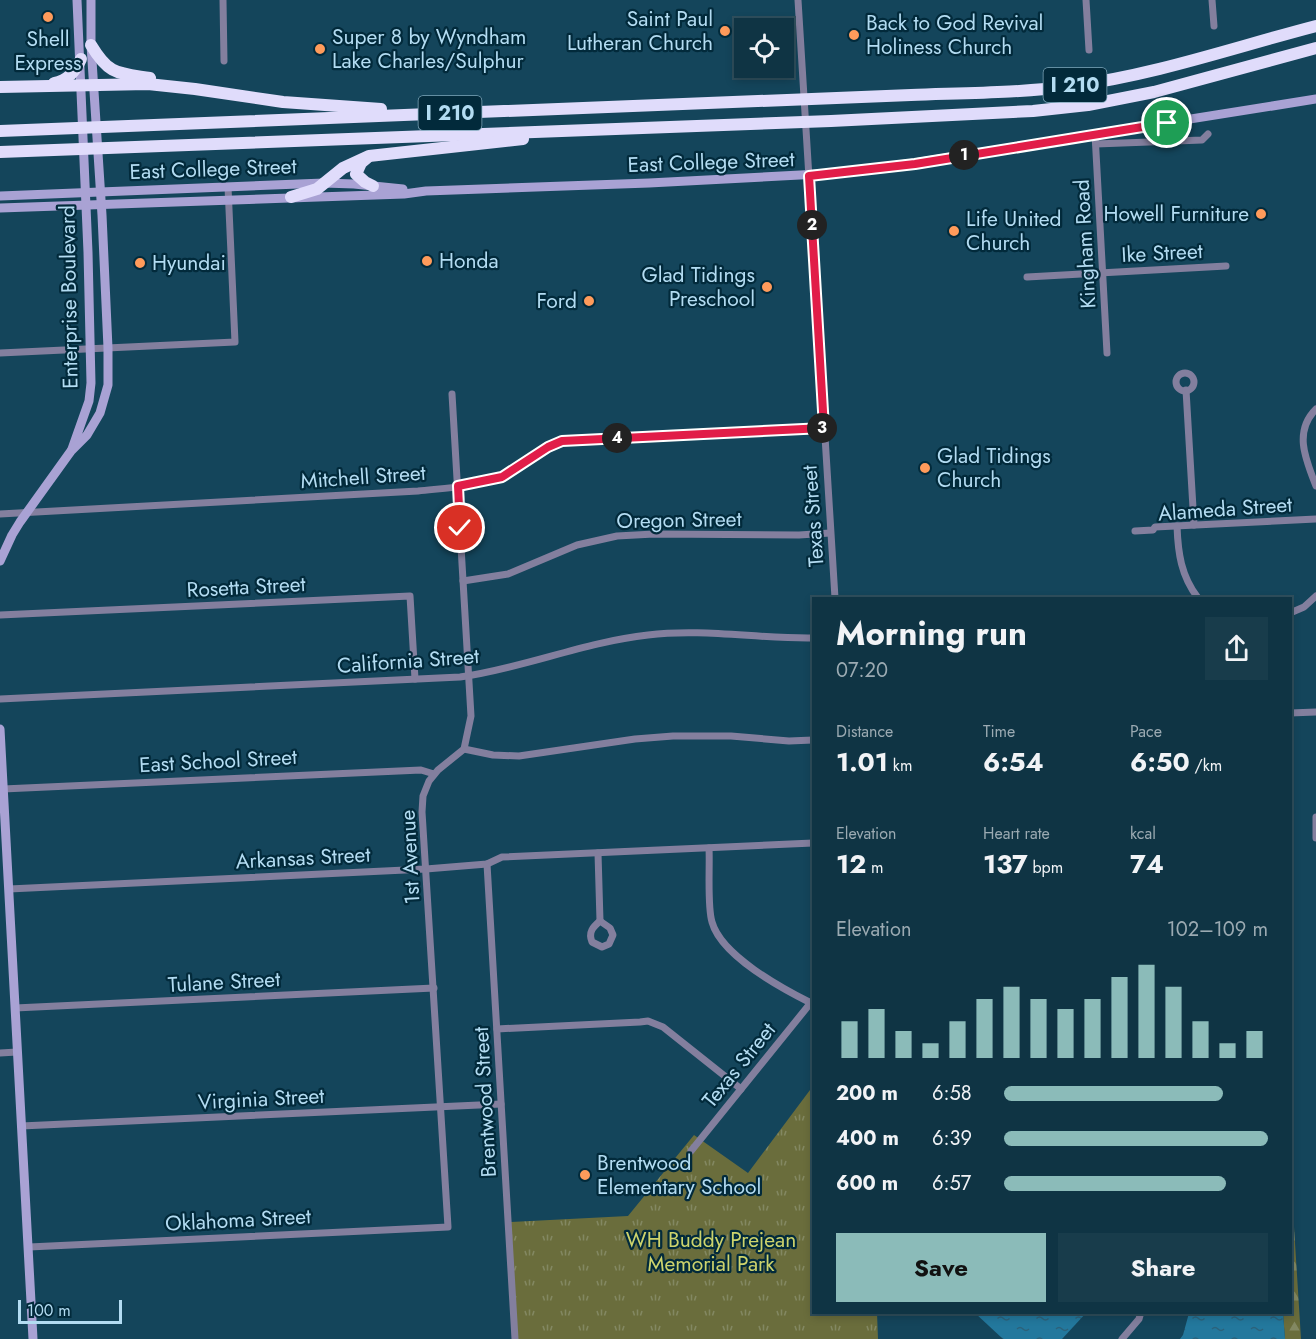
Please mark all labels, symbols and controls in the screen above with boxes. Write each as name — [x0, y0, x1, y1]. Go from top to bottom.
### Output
place label: Saint Paul Lutheran Church — [567, 4, 713, 58]
place label: Back to God Revival Holiness Church — [866, 8, 1043, 62]
marker: Shell Express — [41, 10, 55, 24]
map controls — [734, 18, 794, 78]
button: locate — [734, 18, 794, 78]
place label: Super 8 by Wyndham Lake Charles/Sulphur — [332, 22, 526, 76]
place label: Shell Express — [15, 24, 81, 78]
marker: Saint Paul Lutheran Church — [718, 24, 732, 38]
marker: Back to God Revival Holiness Church — [847, 28, 861, 42]
marker: Super 8 by Wyndham Lake Charles/Sulphur — [313, 42, 327, 56]
road number: I 210 — [1044, 68, 1106, 102]
road number: I 210 — [418, 96, 482, 130]
pin — [1141, 97, 1192, 148]
icon: arrive — [1150, 106, 1183, 139]
pin: 1 — [949, 140, 979, 170]
text: 1 — [960, 143, 968, 166]
street label: East College Street — [627, 144, 795, 180]
street label: East College Street — [129, 151, 297, 187]
street label: Kingham Road — [1067, 179, 1103, 309]
place label: Howell Furniture — [1104, 199, 1249, 229]
place label: Life United Church — [966, 204, 1062, 258]
street label: Enterprise Boulevard — [52, 205, 86, 389]
marker: Howell Furniture — [1254, 207, 1268, 221]
pin: 2 — [797, 210, 827, 240]
text: 2 — [807, 213, 817, 236]
marker: Life United Church — [947, 224, 961, 238]
street label: Ike Street — [1121, 236, 1203, 270]
place label: Honda — [439, 246, 499, 276]
place label: Hyundai — [152, 248, 226, 278]
marker: Honda — [420, 254, 434, 268]
marker: Hyundai — [133, 256, 147, 270]
place label: Glad Tidings Preschool — [641, 260, 755, 314]
marker: Glad Tidings Preschool — [760, 280, 774, 294]
place label: Ford — [536, 286, 577, 316]
marker: Ford — [582, 294, 596, 308]
pin: 3 — [807, 413, 837, 443]
text: 3 — [817, 416, 827, 439]
pin: 4 — [602, 423, 632, 453]
text: 4 — [611, 426, 623, 449]
place label: Glad Tidings Church — [937, 441, 1051, 495]
street label: Mitchell Street — [299, 458, 427, 496]
marker: Glad Tidings Church — [918, 461, 932, 475]
street label: Texas Street — [794, 464, 832, 568]
street label: Alameda Street — [1157, 489, 1293, 529]
pin — [434, 502, 485, 553]
street label: Oregon Street — [616, 504, 742, 536]
icon: check — [443, 511, 476, 544]
street label: Rosetta Street — [186, 569, 306, 605]
text: Morning run — [836, 610, 1027, 657]
button: share — [1205, 617, 1268, 680]
street label: California Street — [336, 641, 480, 681]
text: 07:20 — [836, 656, 888, 685]
text: Distance — [836, 720, 893, 743]
text: Time — [983, 720, 1015, 743]
text: Pace — [1130, 720, 1162, 743]
street label: East School Street — [138, 742, 298, 780]
text: 1.01 — [836, 743, 888, 781]
text: 6:54 — [983, 743, 1044, 781]
text: 6:50 — [1130, 743, 1190, 781]
text: km — [888, 754, 912, 777]
text: /km — [1190, 754, 1222, 777]
street label: 1st Avenue — [393, 809, 427, 905]
text: Elevation — [836, 822, 896, 845]
text: Heart rate — [983, 822, 1050, 845]
text: kcal — [1130, 822, 1156, 845]
street label: Arkansas Street — [235, 839, 371, 877]
text: 12 — [836, 845, 866, 883]
text: 137 — [983, 845, 1028, 883]
text: 74 — [1130, 845, 1164, 883]
text: m — [866, 856, 884, 879]
text: bpm — [1028, 856, 1063, 879]
text: Elevation — [836, 915, 911, 944]
text: 102–109 m — [1167, 915, 1268, 944]
street label: Tulane Street — [167, 964, 281, 1000]
street label: Texas Street — [695, 1016, 783, 1114]
street label: Brentwood Street — [466, 1026, 504, 1178]
text: 200 m — [836, 1079, 898, 1108]
text: 6:58 — [932, 1079, 972, 1108]
street label: Virginia Street — [197, 1081, 325, 1117]
text: 400 m — [836, 1124, 899, 1153]
text: 6:39 — [932, 1124, 972, 1153]
place label: Brentwood Elementary School — [597, 1148, 761, 1202]
marker: Brentwood Elementary School — [578, 1168, 592, 1182]
text: 600 m — [836, 1169, 898, 1198]
text: 6:57 — [932, 1169, 971, 1198]
street label: Oklahoma Street — [164, 1201, 312, 1239]
park label: WH Buddy Prejean Memorial Park — [626, 1225, 796, 1279]
button: Save — [836, 1233, 1046, 1302]
button: Share — [1058, 1233, 1268, 1302]
scale bar — [18, 1297, 122, 1324]
text: 100 m — [27, 1299, 71, 1322]

